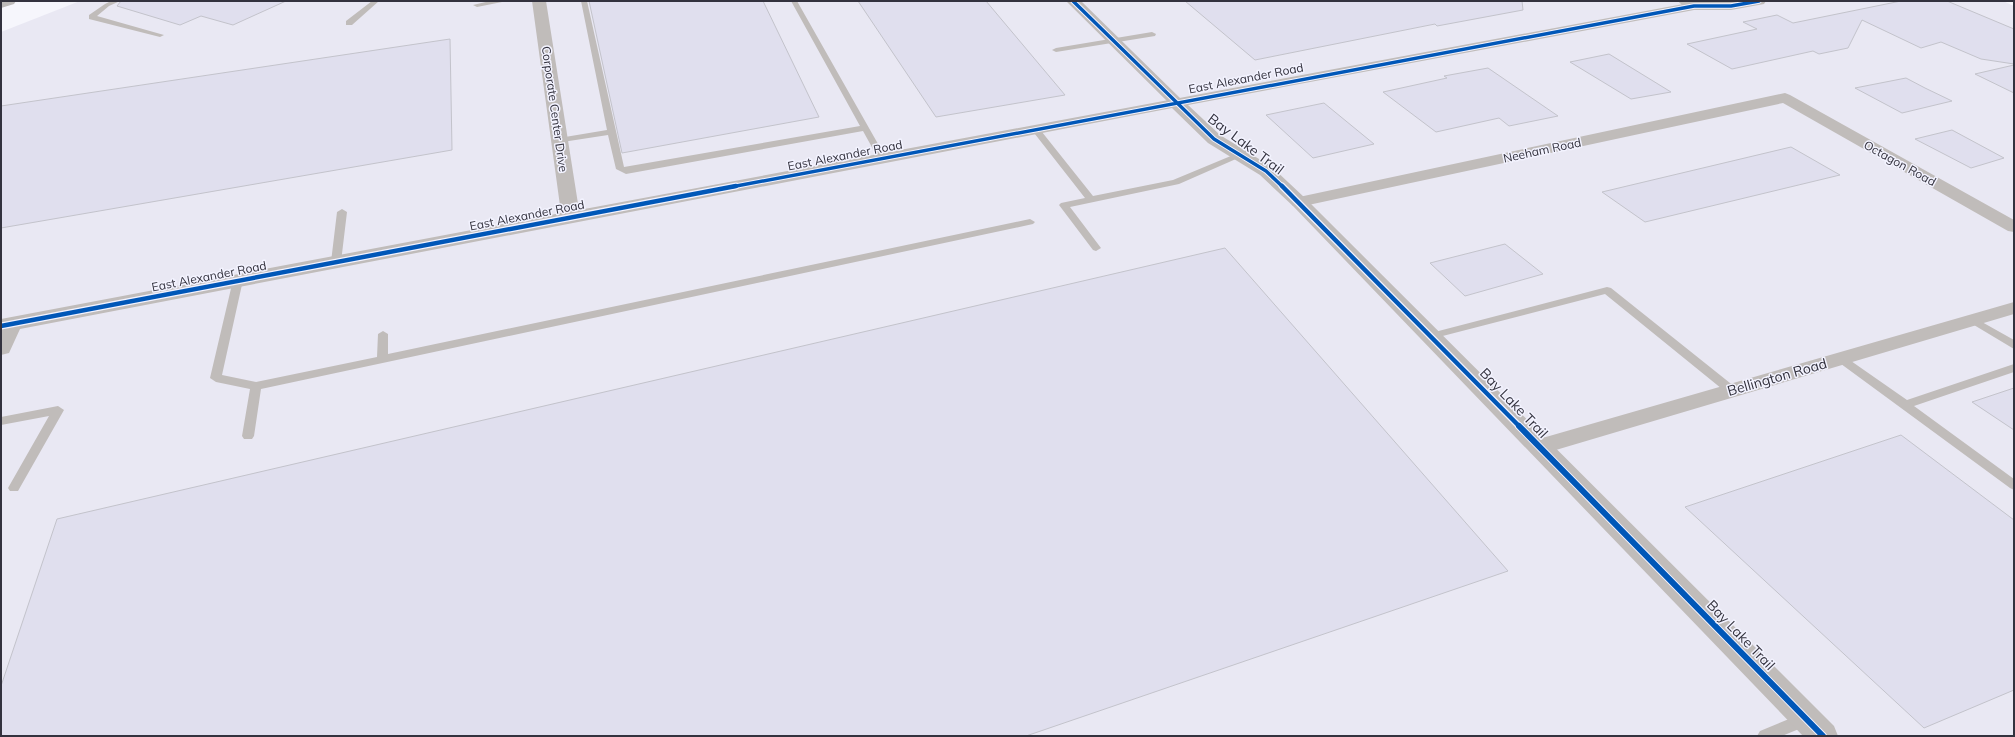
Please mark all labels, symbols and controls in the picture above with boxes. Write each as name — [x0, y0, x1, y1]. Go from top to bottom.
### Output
street label: Corporate Center Drive — [539, 45, 571, 173]
street label: East Alexander Road — [1187, 59, 1305, 97]
street label: Bay Lake Trail — [1204, 110, 1288, 178]
street label: Neeham Road — [1502, 134, 1582, 166]
street label: East Alexander Road — [786, 136, 904, 174]
street label: Octagon Road — [1861, 137, 1939, 189]
street label: East Alexander Road — [468, 196, 586, 234]
street label: East Alexander Road — [150, 257, 268, 295]
street label: Bellington Road — [1725, 354, 1829, 400]
street label: Bay Lake Trail — [1476, 364, 1552, 442]
street label: Bay Lake Trail — [1703, 596, 1779, 674]

